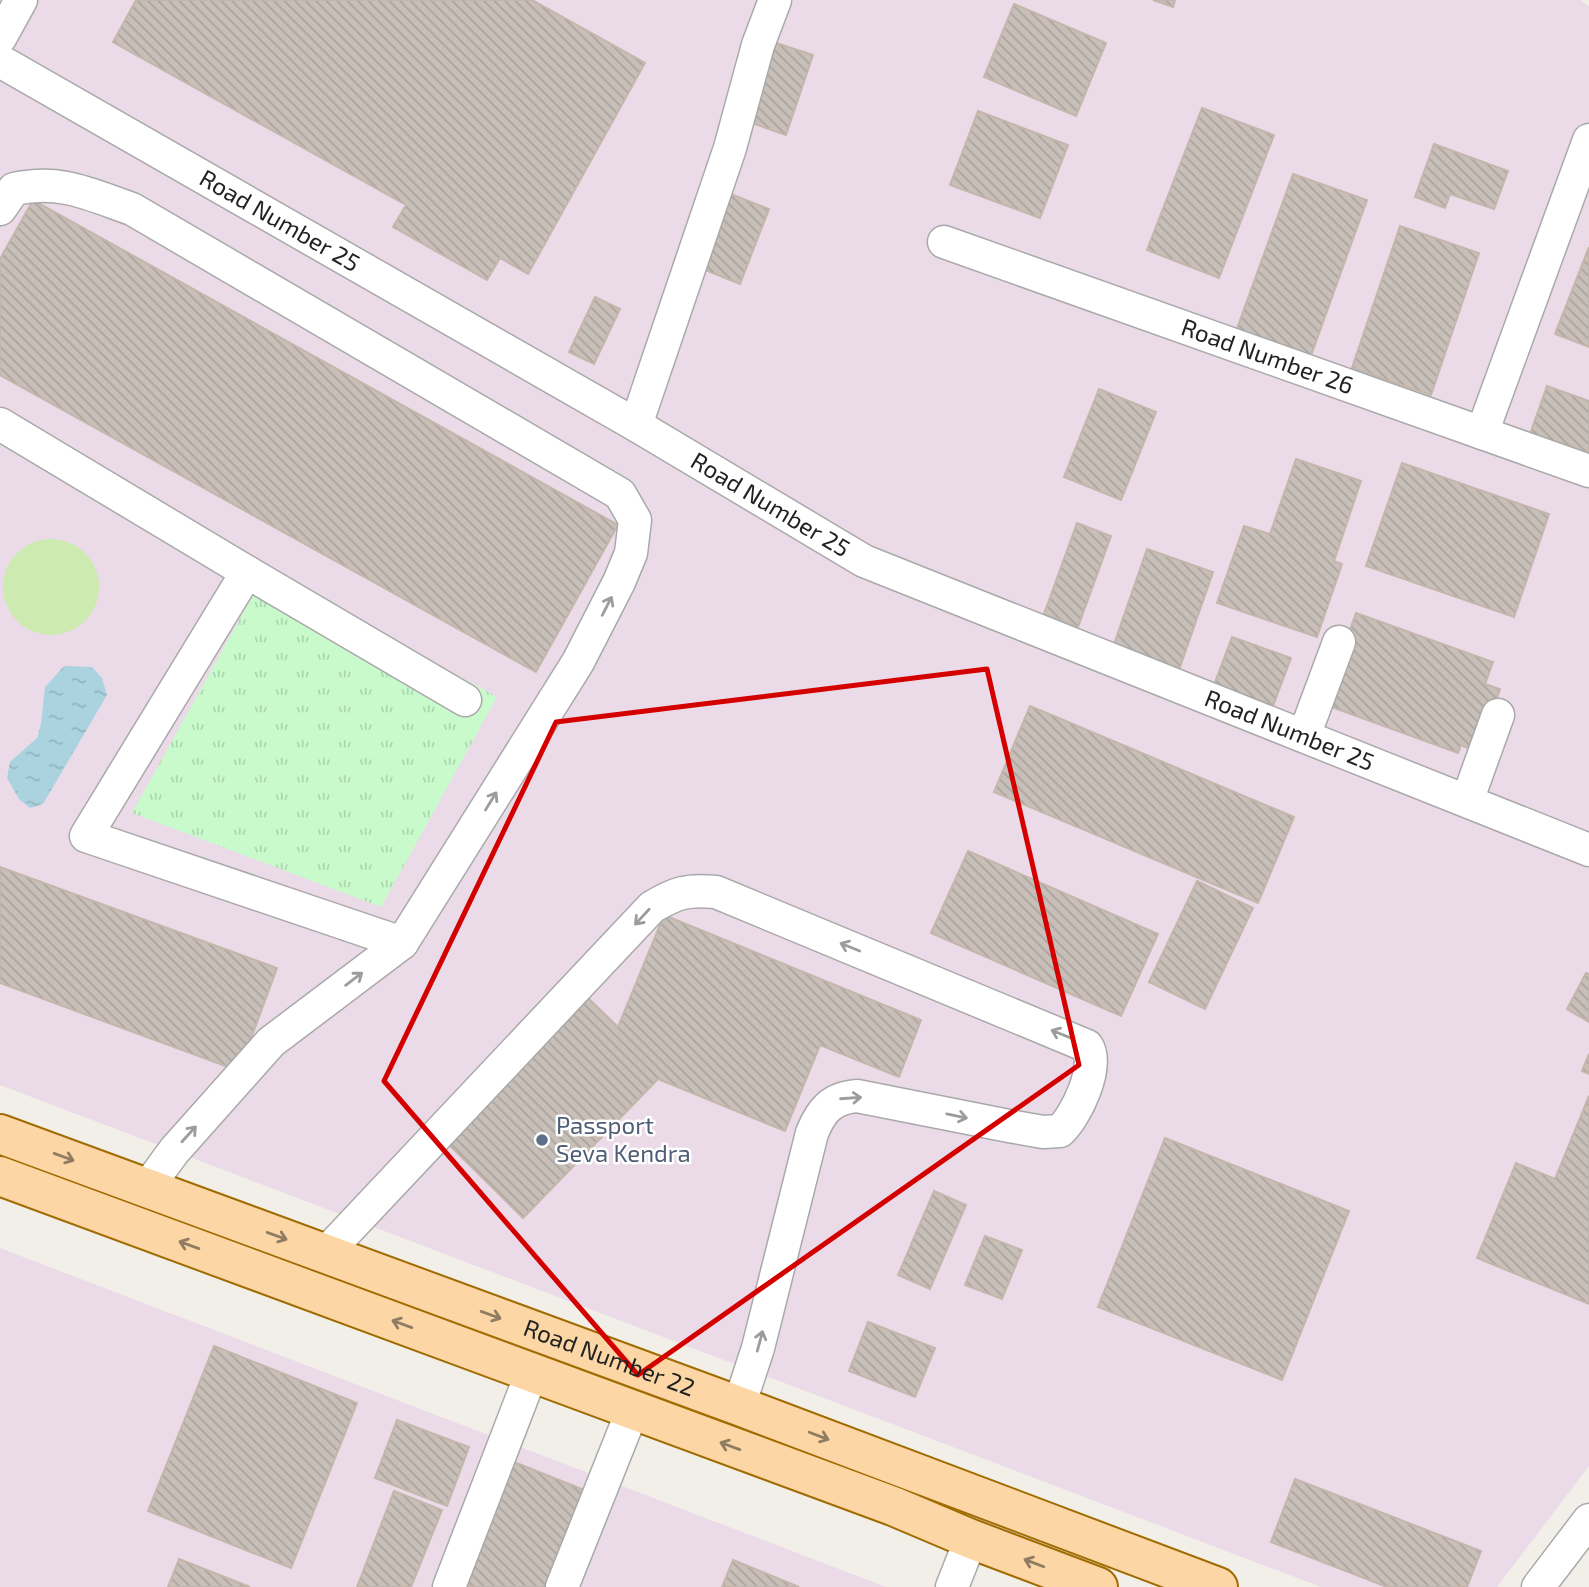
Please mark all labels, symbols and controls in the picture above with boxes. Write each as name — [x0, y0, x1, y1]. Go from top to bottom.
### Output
street label: Road Number 25 — [195, 162, 365, 277]
street label: Road Number 26 — [1178, 311, 1358, 399]
street label: Road Number 25 — [686, 445, 856, 562]
one-way arrow — [601, 596, 615, 617]
street label: Road Number 25 — [1201, 682, 1379, 776]
one-way arrow — [483, 792, 498, 811]
one-way arrow — [634, 908, 651, 925]
one-way arrow — [840, 940, 862, 953]
one-way arrow — [344, 972, 363, 986]
one-way arrow — [1050, 1027, 1072, 1040]
one-way arrow — [839, 1091, 862, 1104]
one-way arrow — [945, 1109, 968, 1123]
place label: Passport Seva Kendra — [556, 1110, 691, 1167]
one-way arrow — [181, 1125, 197, 1143]
marker: Passport Seva Kendra — [534, 1132, 550, 1148]
one-way arrow — [53, 1152, 75, 1164]
one-way arrow — [266, 1231, 288, 1244]
one-way arrow — [178, 1238, 200, 1251]
one-way arrow — [479, 1309, 501, 1322]
street label: Road Number 22 — [520, 1312, 699, 1402]
one-way arrow — [392, 1317, 413, 1329]
one-way arrow — [754, 1330, 767, 1352]
one-way arrow — [808, 1431, 830, 1443]
one-way arrow — [720, 1438, 742, 1451]
one-way arrow — [1023, 1555, 1045, 1568]

